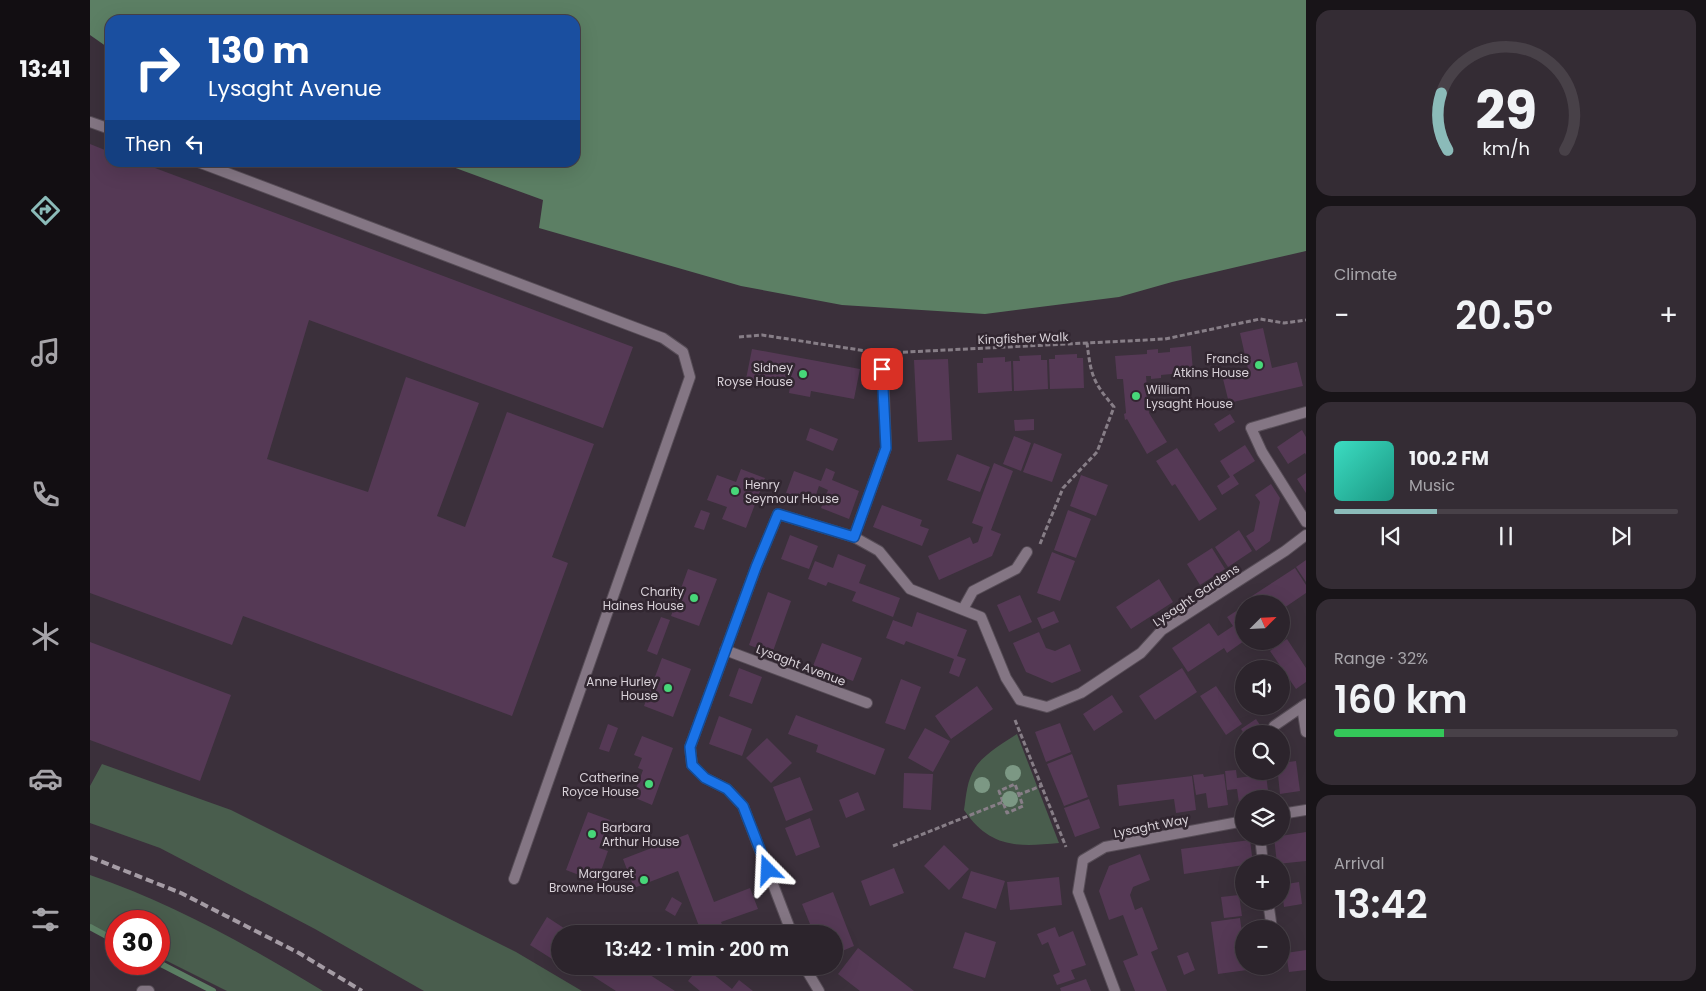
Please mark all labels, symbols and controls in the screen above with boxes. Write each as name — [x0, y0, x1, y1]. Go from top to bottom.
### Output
text: 130 m — [208, 26, 310, 75]
icon: right — [125, 35, 190, 100]
text: 13:41 — [20, 54, 71, 85]
text: Lysaght Avenue — [208, 73, 382, 104]
text: 29 — [1475, 74, 1537, 147]
icon: left — [181, 130, 209, 158]
text: Then — [125, 131, 171, 158]
text: km/h — [1482, 136, 1530, 161]
icon: directions — [28, 193, 63, 228]
text: Climate — [1334, 263, 1397, 286]
text: 20.5° — [1455, 289, 1553, 342]
text: − — [1334, 296, 1349, 335]
text: + — [1659, 296, 1678, 335]
street label: Kingfisher Walk — [977, 328, 1070, 348]
icon: music — [28, 335, 63, 370]
pin — [861, 348, 903, 390]
place label: Francis Atkins House — [1173, 350, 1249, 381]
icon: arrive — [868, 355, 896, 383]
place label: Sidney Royse House — [717, 359, 793, 390]
marker: Francis Atkins House — [1253, 359, 1265, 371]
marker: Sidney Royse House — [797, 368, 809, 380]
place label: William Lysaght House — [1146, 381, 1233, 412]
marker: William Lysaght House — [1130, 390, 1142, 402]
text: 100.2 FM — [1409, 445, 1489, 472]
text: Music — [1409, 474, 1455, 497]
place label: Henry Seymour House — [745, 476, 839, 507]
icon: phone — [28, 477, 63, 512]
marker: Henry Seymour House — [729, 485, 741, 497]
icon: previous — [1377, 522, 1405, 550]
icon: pause — [1492, 522, 1520, 550]
icon: next — [1607, 522, 1635, 550]
street label: Lysaght Gardens — [1149, 560, 1243, 630]
place label: Charity Haines House — [603, 583, 684, 614]
marker: Charity Haines House — [688, 592, 700, 604]
north arrow — [1235, 595, 1290, 650]
map controls — [1235, 595, 1290, 975]
icon: climate — [28, 619, 63, 654]
street label: Lysaght Avenue — [754, 640, 848, 690]
text: Range · 32% — [1334, 647, 1428, 670]
button: sound — [1235, 660, 1290, 715]
place label: Anne Hurley House — [586, 673, 658, 704]
text: 160 km — [1334, 673, 1468, 726]
marker: Anne Hurley House — [662, 682, 674, 694]
button: search — [1235, 725, 1290, 780]
icon: car — [28, 761, 63, 796]
place label: Catherine Royce House — [562, 769, 639, 800]
marker: Catherine Royce House — [643, 778, 655, 790]
button: layers — [1235, 790, 1290, 845]
street label: Lysaght Way — [1112, 810, 1190, 842]
place label: Barbara Arthur House — [602, 819, 679, 850]
marker: Barbara Arthur House — [586, 828, 598, 840]
position arrow — [741, 843, 793, 895]
text: Arrival — [1334, 852, 1384, 875]
button: + — [1235, 855, 1290, 910]
place label: Margaret Browne House — [549, 865, 634, 896]
marker: Margaret Browne House — [638, 874, 650, 886]
text: 13:42 — [1334, 878, 1427, 931]
icon: filters — [28, 902, 63, 937]
speed limit sign: 30 — [105, 910, 170, 975]
button: − — [1235, 920, 1290, 975]
text: 13:42 · 1 min · 200 m — [605, 936, 789, 963]

